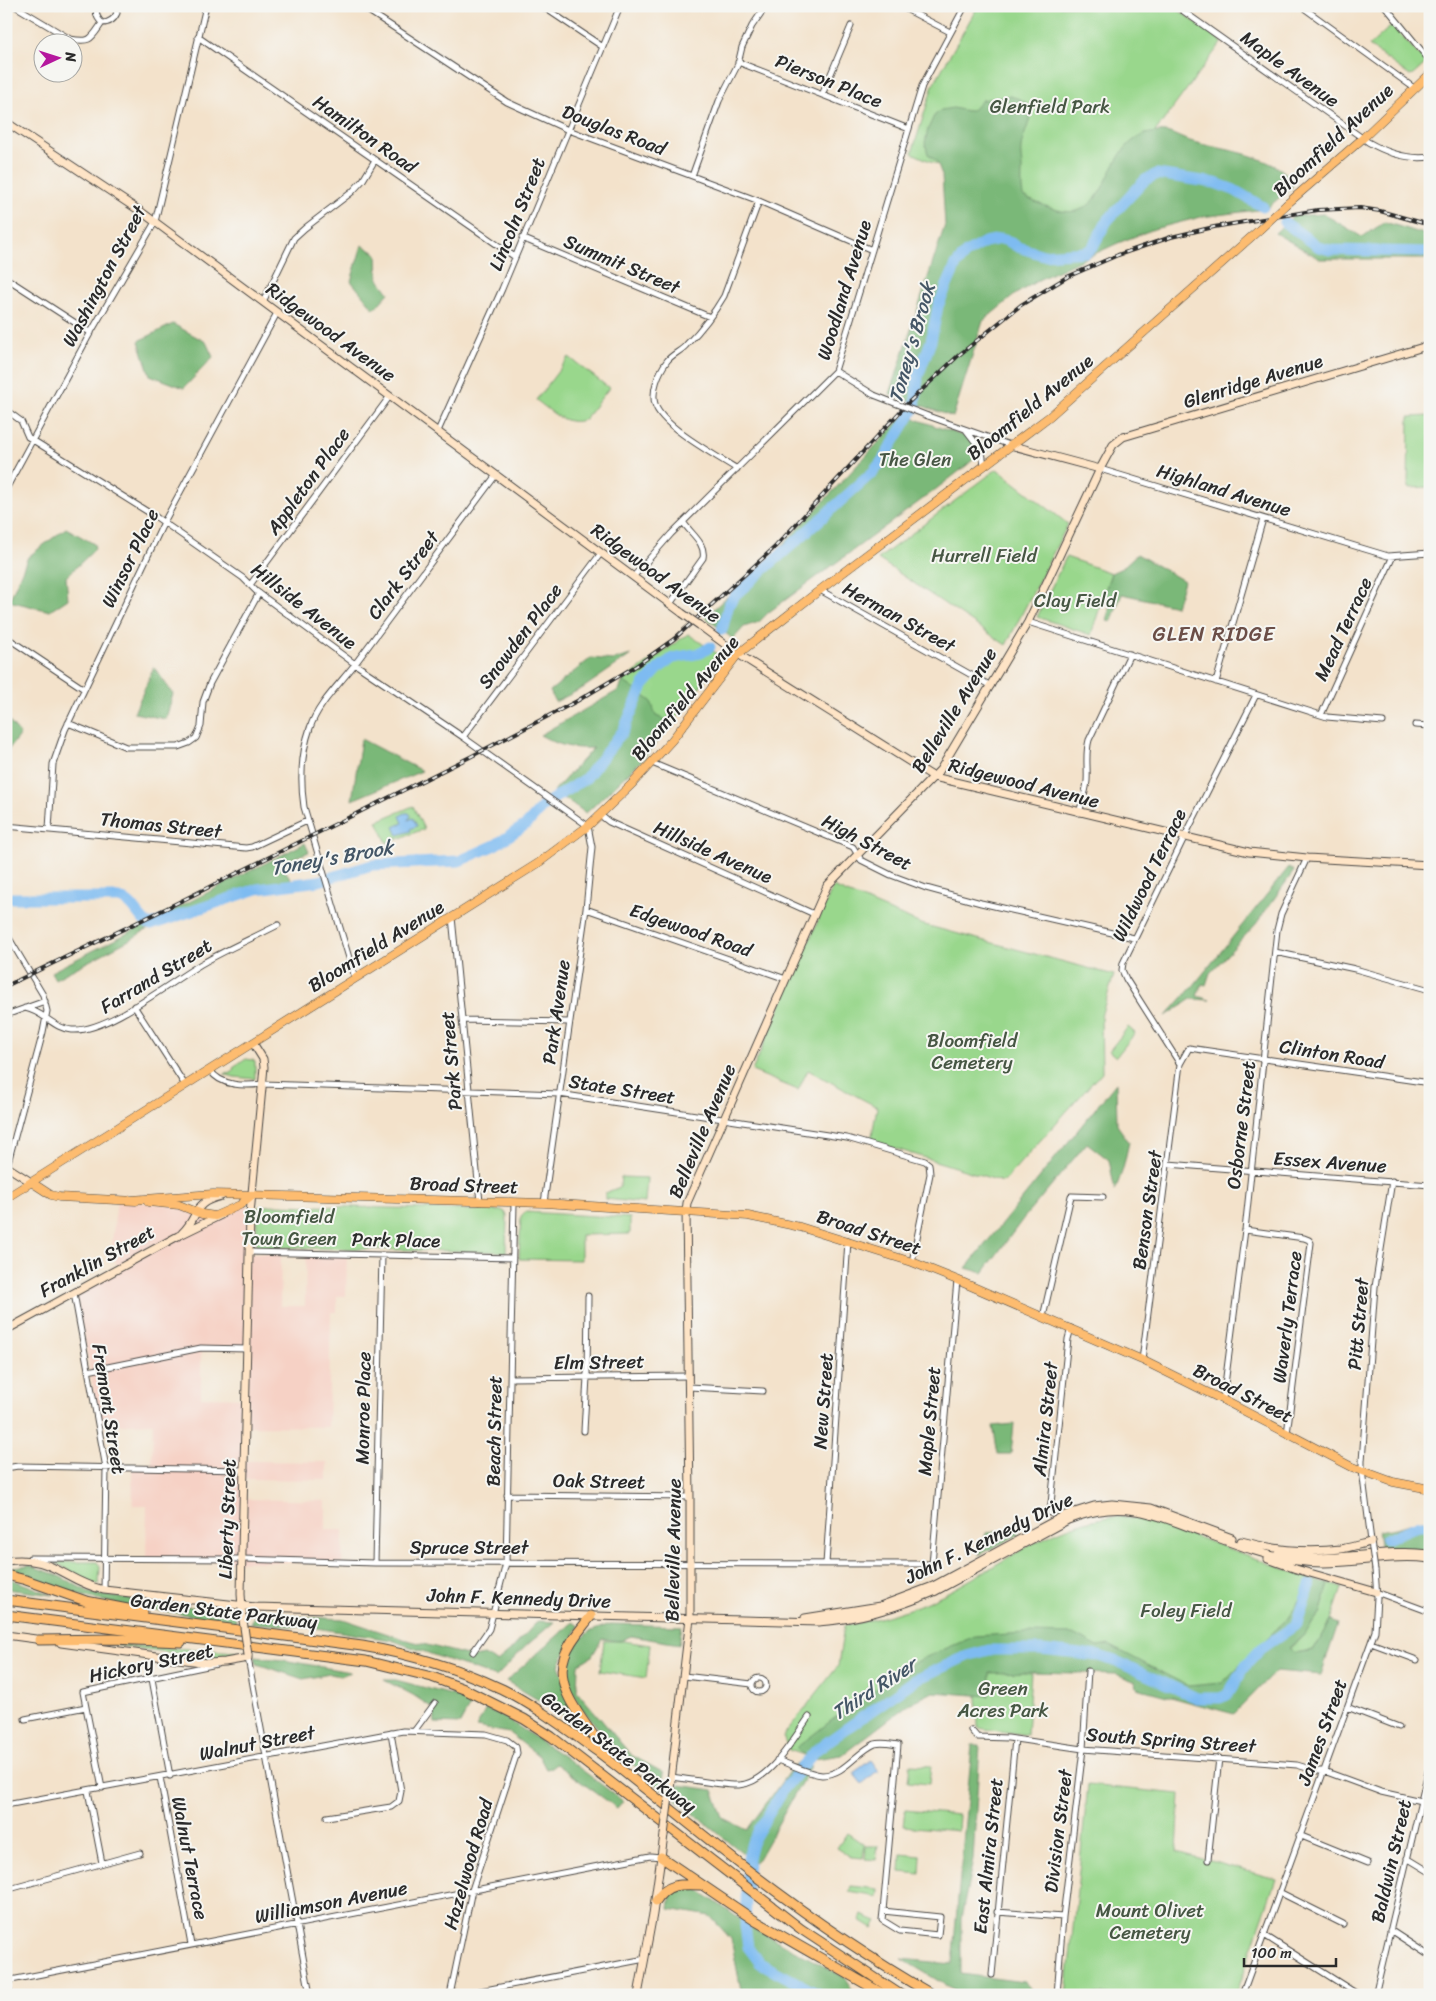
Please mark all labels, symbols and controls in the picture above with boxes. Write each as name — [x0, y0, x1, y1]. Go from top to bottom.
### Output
street label: Maple Avenue — [1233, 22, 1347, 117]
north arrow — [32, 32, 82, 82]
street label: Pierson Place — [770, 44, 888, 118]
text: N — [58, 50, 83, 63]
street label: Bloomfield Avenue — [1265, 75, 1401, 205]
street label: Hamilton Road — [306, 86, 425, 183]
park label: Glenfield Park — [990, 90, 1110, 123]
street label: Douglas Road — [557, 95, 673, 166]
street label: Lincoln Street — [479, 152, 555, 276]
street label: Washington Street — [53, 198, 156, 353]
street label: Woodland Avenue — [807, 216, 881, 364]
street label: Summit Street — [559, 225, 687, 304]
street label: Ridgewood Avenue — [259, 273, 403, 391]
water label: Toney's Brook — [878, 276, 947, 407]
street label: Glenridge Avenue — [1179, 344, 1327, 418]
street label: Bloomfield Avenue — [959, 345, 1101, 469]
street label: Appleton Place — [257, 420, 359, 543]
park label: The Glen — [879, 443, 951, 476]
street label: Highland Avenue — [1153, 454, 1296, 526]
street label: Winsor Place — [92, 502, 168, 613]
street label: Ridgewood Avenue — [584, 514, 728, 632]
street label: Clark Street — [358, 522, 449, 627]
park label: Hurrell Field — [931, 539, 1039, 572]
street label: Hillside Avenue — [244, 554, 364, 658]
street label: Mead Terrace — [1304, 571, 1382, 687]
street label: Herman Street — [836, 572, 963, 662]
street label: Snowden Place — [469, 576, 571, 696]
park label: Clay Field — [1034, 584, 1118, 617]
district label: GLEN RIDGE — [1153, 615, 1276, 653]
street label: Bloomfield Avenue — [622, 628, 748, 768]
street label: Belleville Avenue — [902, 640, 1006, 779]
street label: Ridgewood Avenue — [945, 748, 1103, 818]
street label: Thomas Street — [99, 802, 225, 848]
street label: Wildwood Terrace — [1102, 803, 1196, 947]
street label: High Street — [816, 804, 918, 880]
street label: Hillside Avenue — [648, 811, 778, 893]
water label: Toney's Brook — [268, 830, 398, 886]
street label: Bloomfield Avenue — [301, 891, 451, 1001]
street label: Edgewood Road — [625, 894, 758, 967]
street label: Farrand Street — [93, 929, 219, 1023]
street label: Park Avenue — [532, 957, 580, 1066]
street label: Park Street — [430, 1010, 472, 1112]
park label: Bloomfield Cemetery — [927, 1024, 1019, 1079]
street label: Clinton Road — [1277, 1029, 1388, 1079]
street label: Belleville Avenue — [659, 1058, 745, 1203]
street label: Osborne Street — [1217, 1059, 1265, 1191]
street label: State Street — [566, 1064, 678, 1114]
street label: Essex Avenue — [1272, 1142, 1388, 1182]
street label: Benson Street — [1122, 1147, 1172, 1272]
street label: Broad Street — [409, 1167, 519, 1203]
park label: Bloomfield Town Green — [241, 1200, 337, 1255]
street label: Broad Street — [812, 1200, 926, 1264]
street label: Franklin Street — [33, 1215, 161, 1307]
street label: Park Place — [351, 1223, 441, 1257]
street label: Waverly Terrace — [1263, 1249, 1312, 1385]
street label: Pitt Street — [1338, 1275, 1379, 1371]
street label: Fremont Street — [82, 1341, 136, 1477]
street label: Elm Street — [553, 1345, 645, 1379]
street label: Monroe Place — [346, 1351, 380, 1465]
street label: New Street — [803, 1352, 843, 1450]
street label: Broad Street — [1187, 1354, 1299, 1432]
street label: Almira Street — [1022, 1359, 1068, 1479]
street label: Maple Street — [908, 1365, 950, 1477]
street label: Beach Street — [477, 1375, 511, 1487]
street label: Liberty Street — [208, 1458, 246, 1580]
street label: Oak Street — [553, 1464, 645, 1498]
street label: Belleville Avenue — [655, 1478, 691, 1622]
street label: John F. Kennedy Drive — [898, 1483, 1079, 1594]
street label: Spruce Street — [410, 1531, 530, 1564]
street label: John F. Kennedy Drive — [425, 1578, 612, 1618]
street label: Garden State Parkway — [129, 1583, 320, 1639]
park label: Foley Field — [1141, 1594, 1233, 1627]
street label: Hickory Street — [86, 1634, 216, 1692]
water label: Third River — [824, 1646, 927, 1730]
park label: Green Acres Park — [956, 1672, 1049, 1727]
street label: James Street — [1287, 1674, 1357, 1791]
street label: Garden State Parkway — [534, 1682, 704, 1822]
street label: Walnut Street — [196, 1715, 319, 1770]
street label: South Spring Street — [1085, 1718, 1258, 1762]
street label: Division Street — [1034, 1766, 1082, 1895]
street label: East Almira Street — [963, 1776, 1013, 1936]
street label: Walnut Terrace — [162, 1793, 218, 1923]
street label: Hazelwood Road — [434, 1794, 503, 1933]
street label: Baldwin Street — [1361, 1796, 1421, 1926]
street label: Williamson Avenue — [252, 1871, 410, 1933]
park label: Mount Olivet Cemetery — [1096, 1894, 1204, 1949]
scale bar — [1244, 1936, 1336, 1968]
text: 100 m — [1251, 1940, 1292, 1966]

